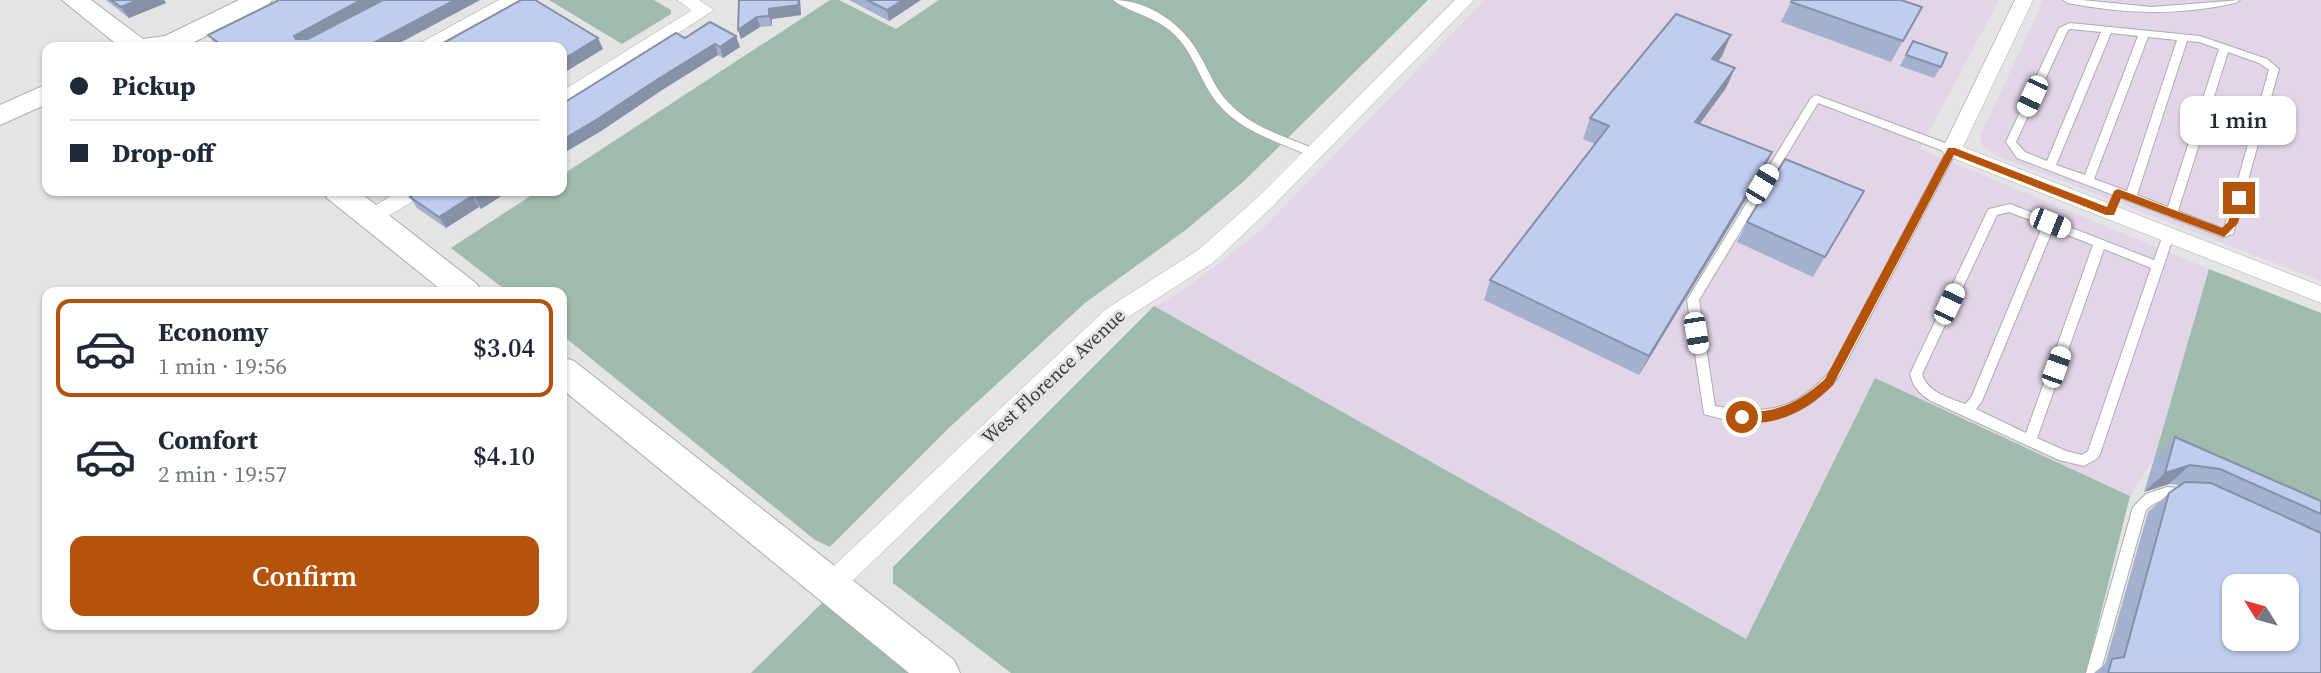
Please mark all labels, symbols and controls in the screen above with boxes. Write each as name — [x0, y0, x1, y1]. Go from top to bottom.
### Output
text: Pickup — [112, 68, 196, 104]
car — [2014, 73, 2051, 119]
callout: 1 min — [2181, 96, 2297, 146]
text: 1 min — [2208, 104, 2268, 136]
text: Drop-off — [112, 135, 214, 171]
car — [1743, 161, 1782, 207]
route end — [2223, 182, 2255, 214]
car — [2027, 205, 2074, 241]
car — [1931, 281, 1968, 327]
street label: West Florence Avenue — [976, 303, 1130, 449]
car — [1683, 311, 1710, 355]
text: Economy — [158, 314, 269, 350]
icon: car — [74, 317, 137, 380]
text: $3.04 — [473, 330, 535, 366]
car — [2039, 344, 2074, 390]
text: 1 min · 19:56 — [158, 350, 287, 382]
route start — [1726, 401, 1758, 433]
text: Comfort — [158, 422, 258, 458]
icon: car — [74, 425, 137, 488]
text: $4.10 — [473, 438, 535, 474]
text: 2 min · 19:57 — [158, 458, 287, 490]
button: Confirm — [70, 536, 539, 616]
north arrow — [2222, 574, 2300, 651]
map controls — [2222, 574, 2299, 651]

